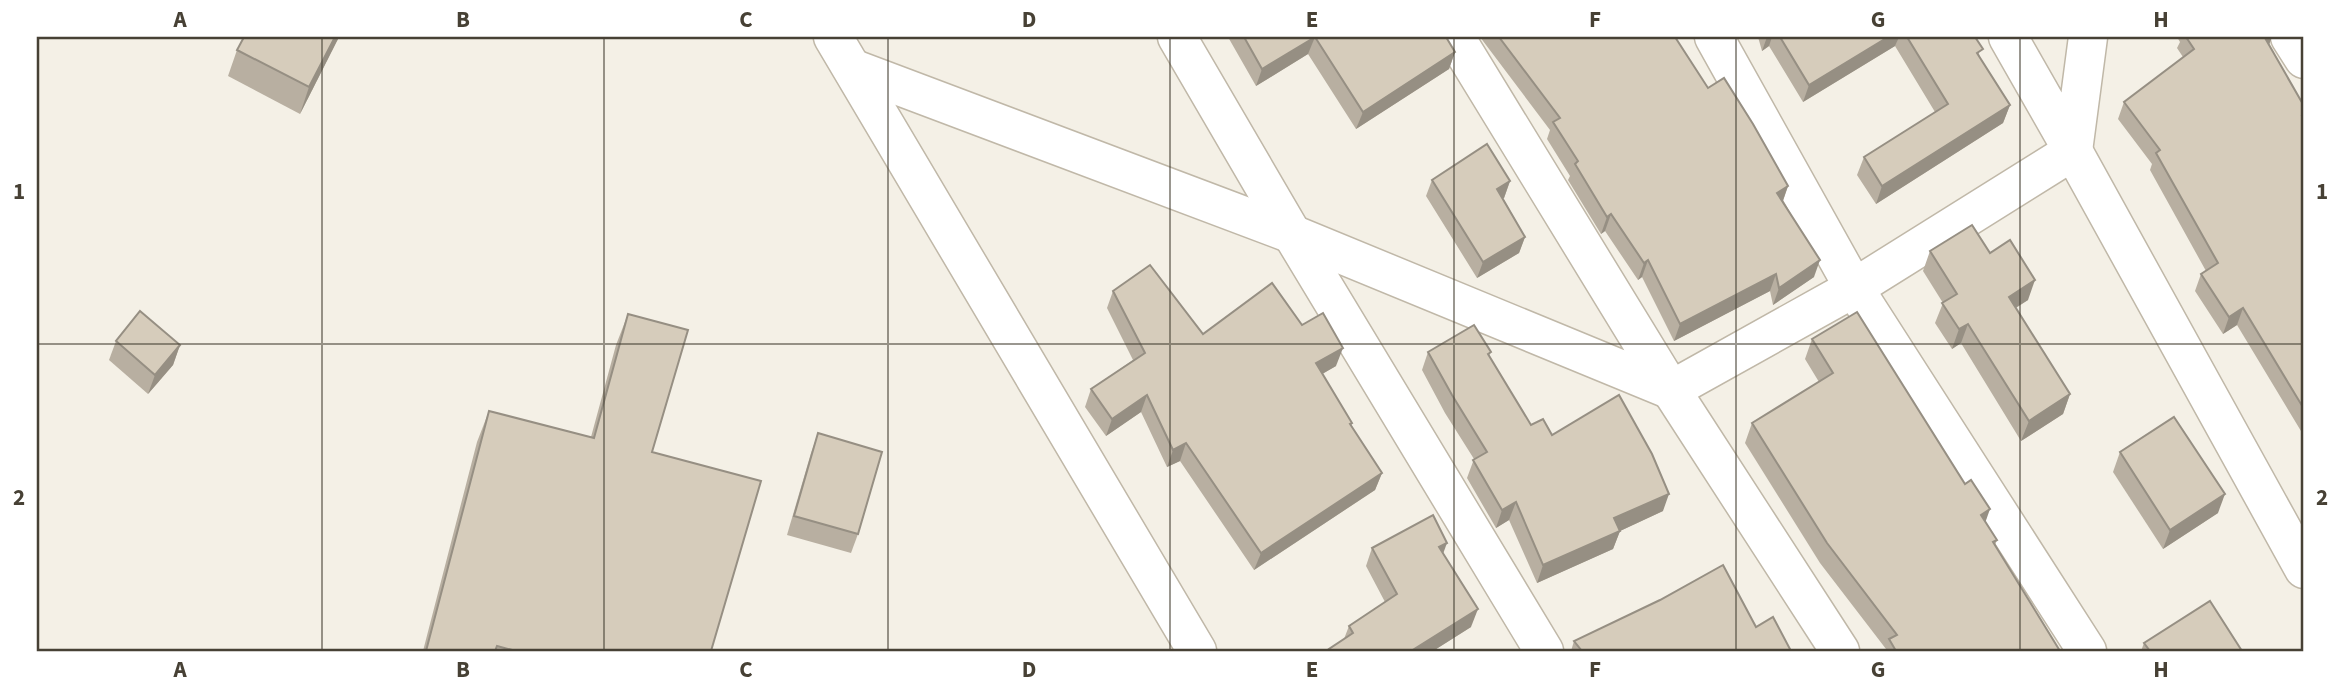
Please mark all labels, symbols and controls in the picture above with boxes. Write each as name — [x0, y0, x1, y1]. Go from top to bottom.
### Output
text: A — [172, 3, 187, 36]
text: B — [456, 3, 470, 36]
text: C — [739, 3, 753, 36]
text: D — [1022, 3, 1036, 36]
text: E — [1306, 3, 1318, 36]
text: F — [1589, 3, 1601, 36]
text: G — [1871, 3, 1885, 36]
text: H — [2153, 3, 2169, 36]
text: 1 — [13, 175, 25, 208]
text: 1 — [2316, 175, 2328, 208]
text: 2 — [13, 481, 25, 514]
text: 2 — [2316, 481, 2328, 514]
text: A — [172, 653, 187, 686]
text: B — [456, 653, 470, 686]
text: C — [739, 653, 753, 686]
text: D — [1022, 653, 1036, 686]
text: E — [1306, 653, 1318, 686]
text: F — [1589, 653, 1601, 686]
text: G — [1871, 653, 1885, 686]
text: H — [2153, 653, 2169, 686]

